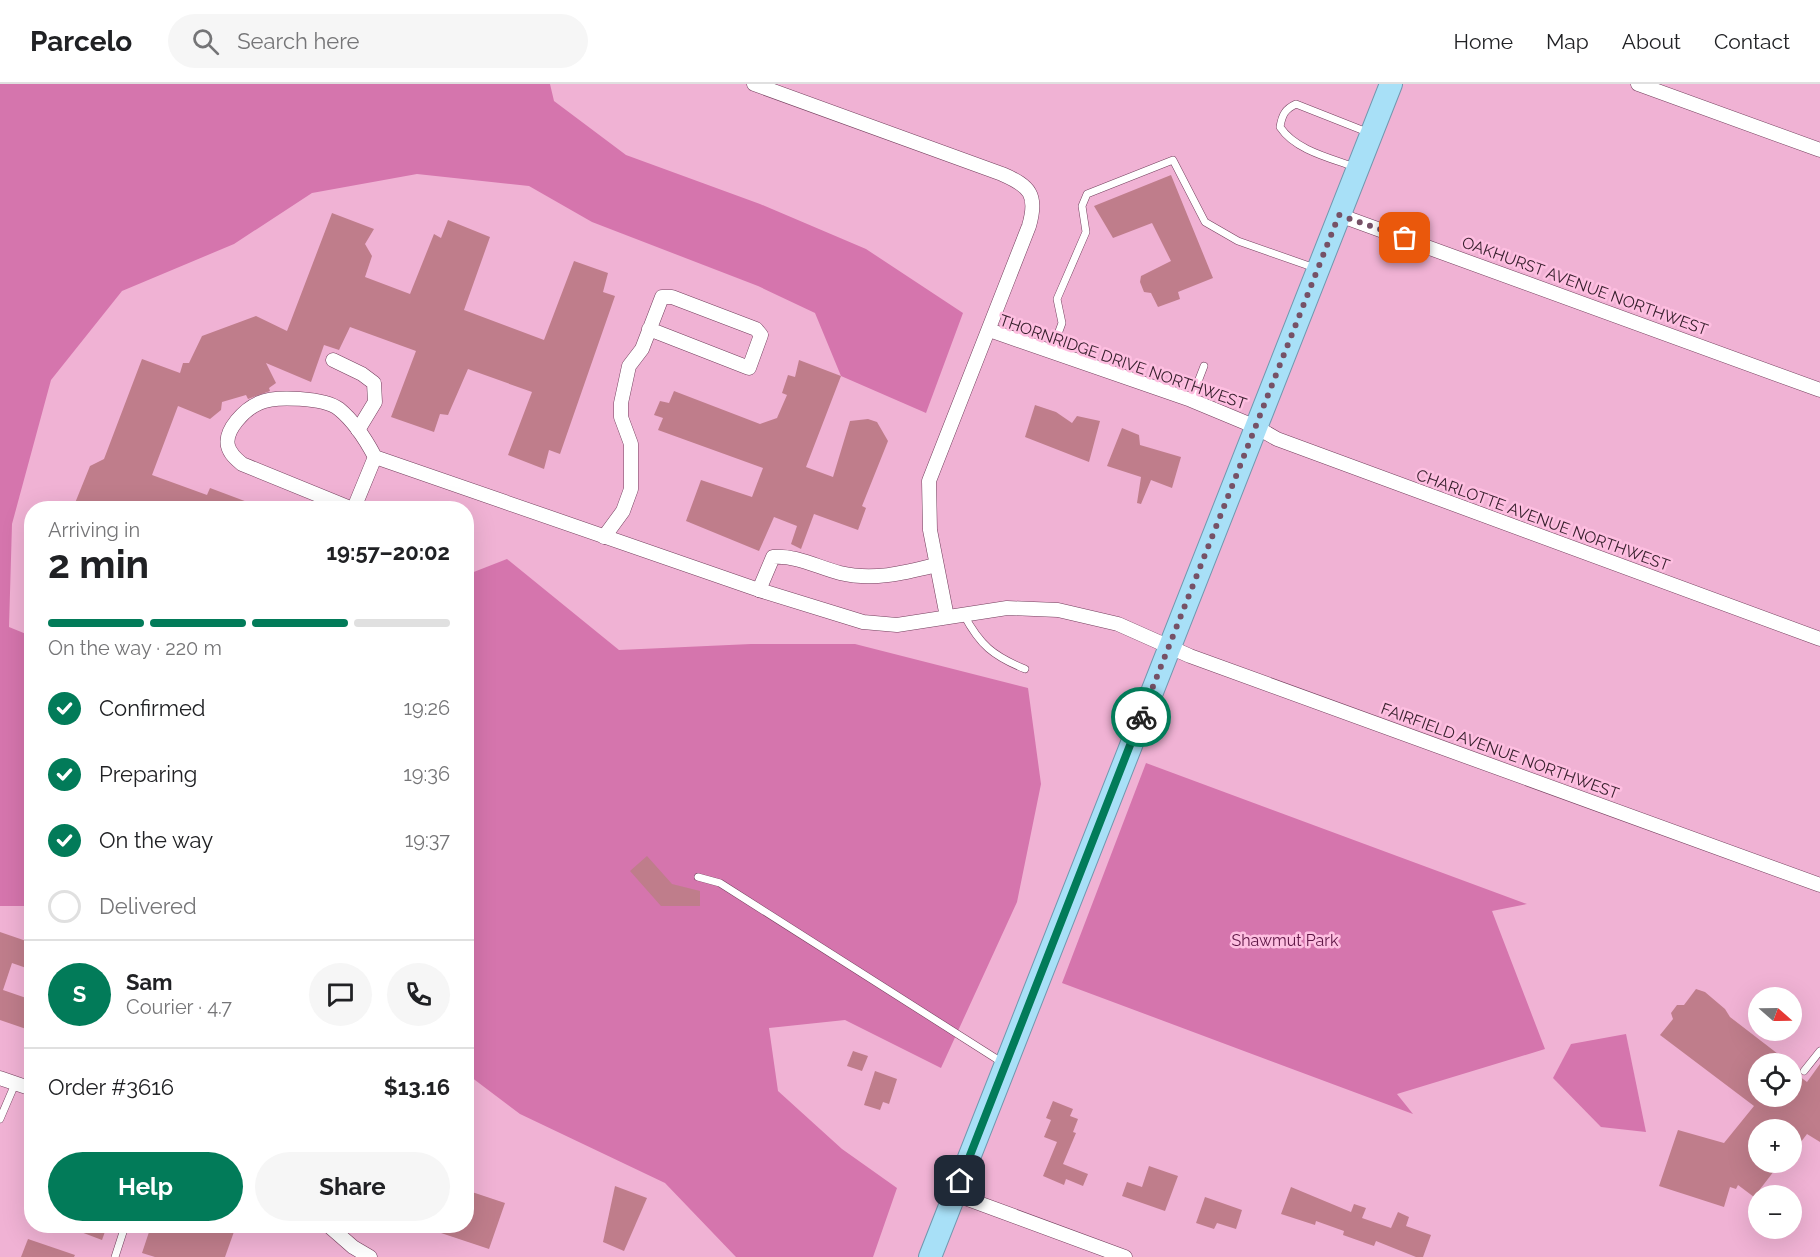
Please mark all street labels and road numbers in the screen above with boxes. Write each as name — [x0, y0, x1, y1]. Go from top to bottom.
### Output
street label: OAKHURST AVENUE NORTHWEST — [1459, 233, 1711, 340]
street label: THORNRIDGE DRIVE NORTHWEST — [997, 311, 1249, 413]
street label: CHARLOTTE AVENUE NORTHWEST — [1414, 465, 1672, 575]
street label: FAIRFIELD AVENUE NORTHWEST — [1378, 699, 1622, 803]

